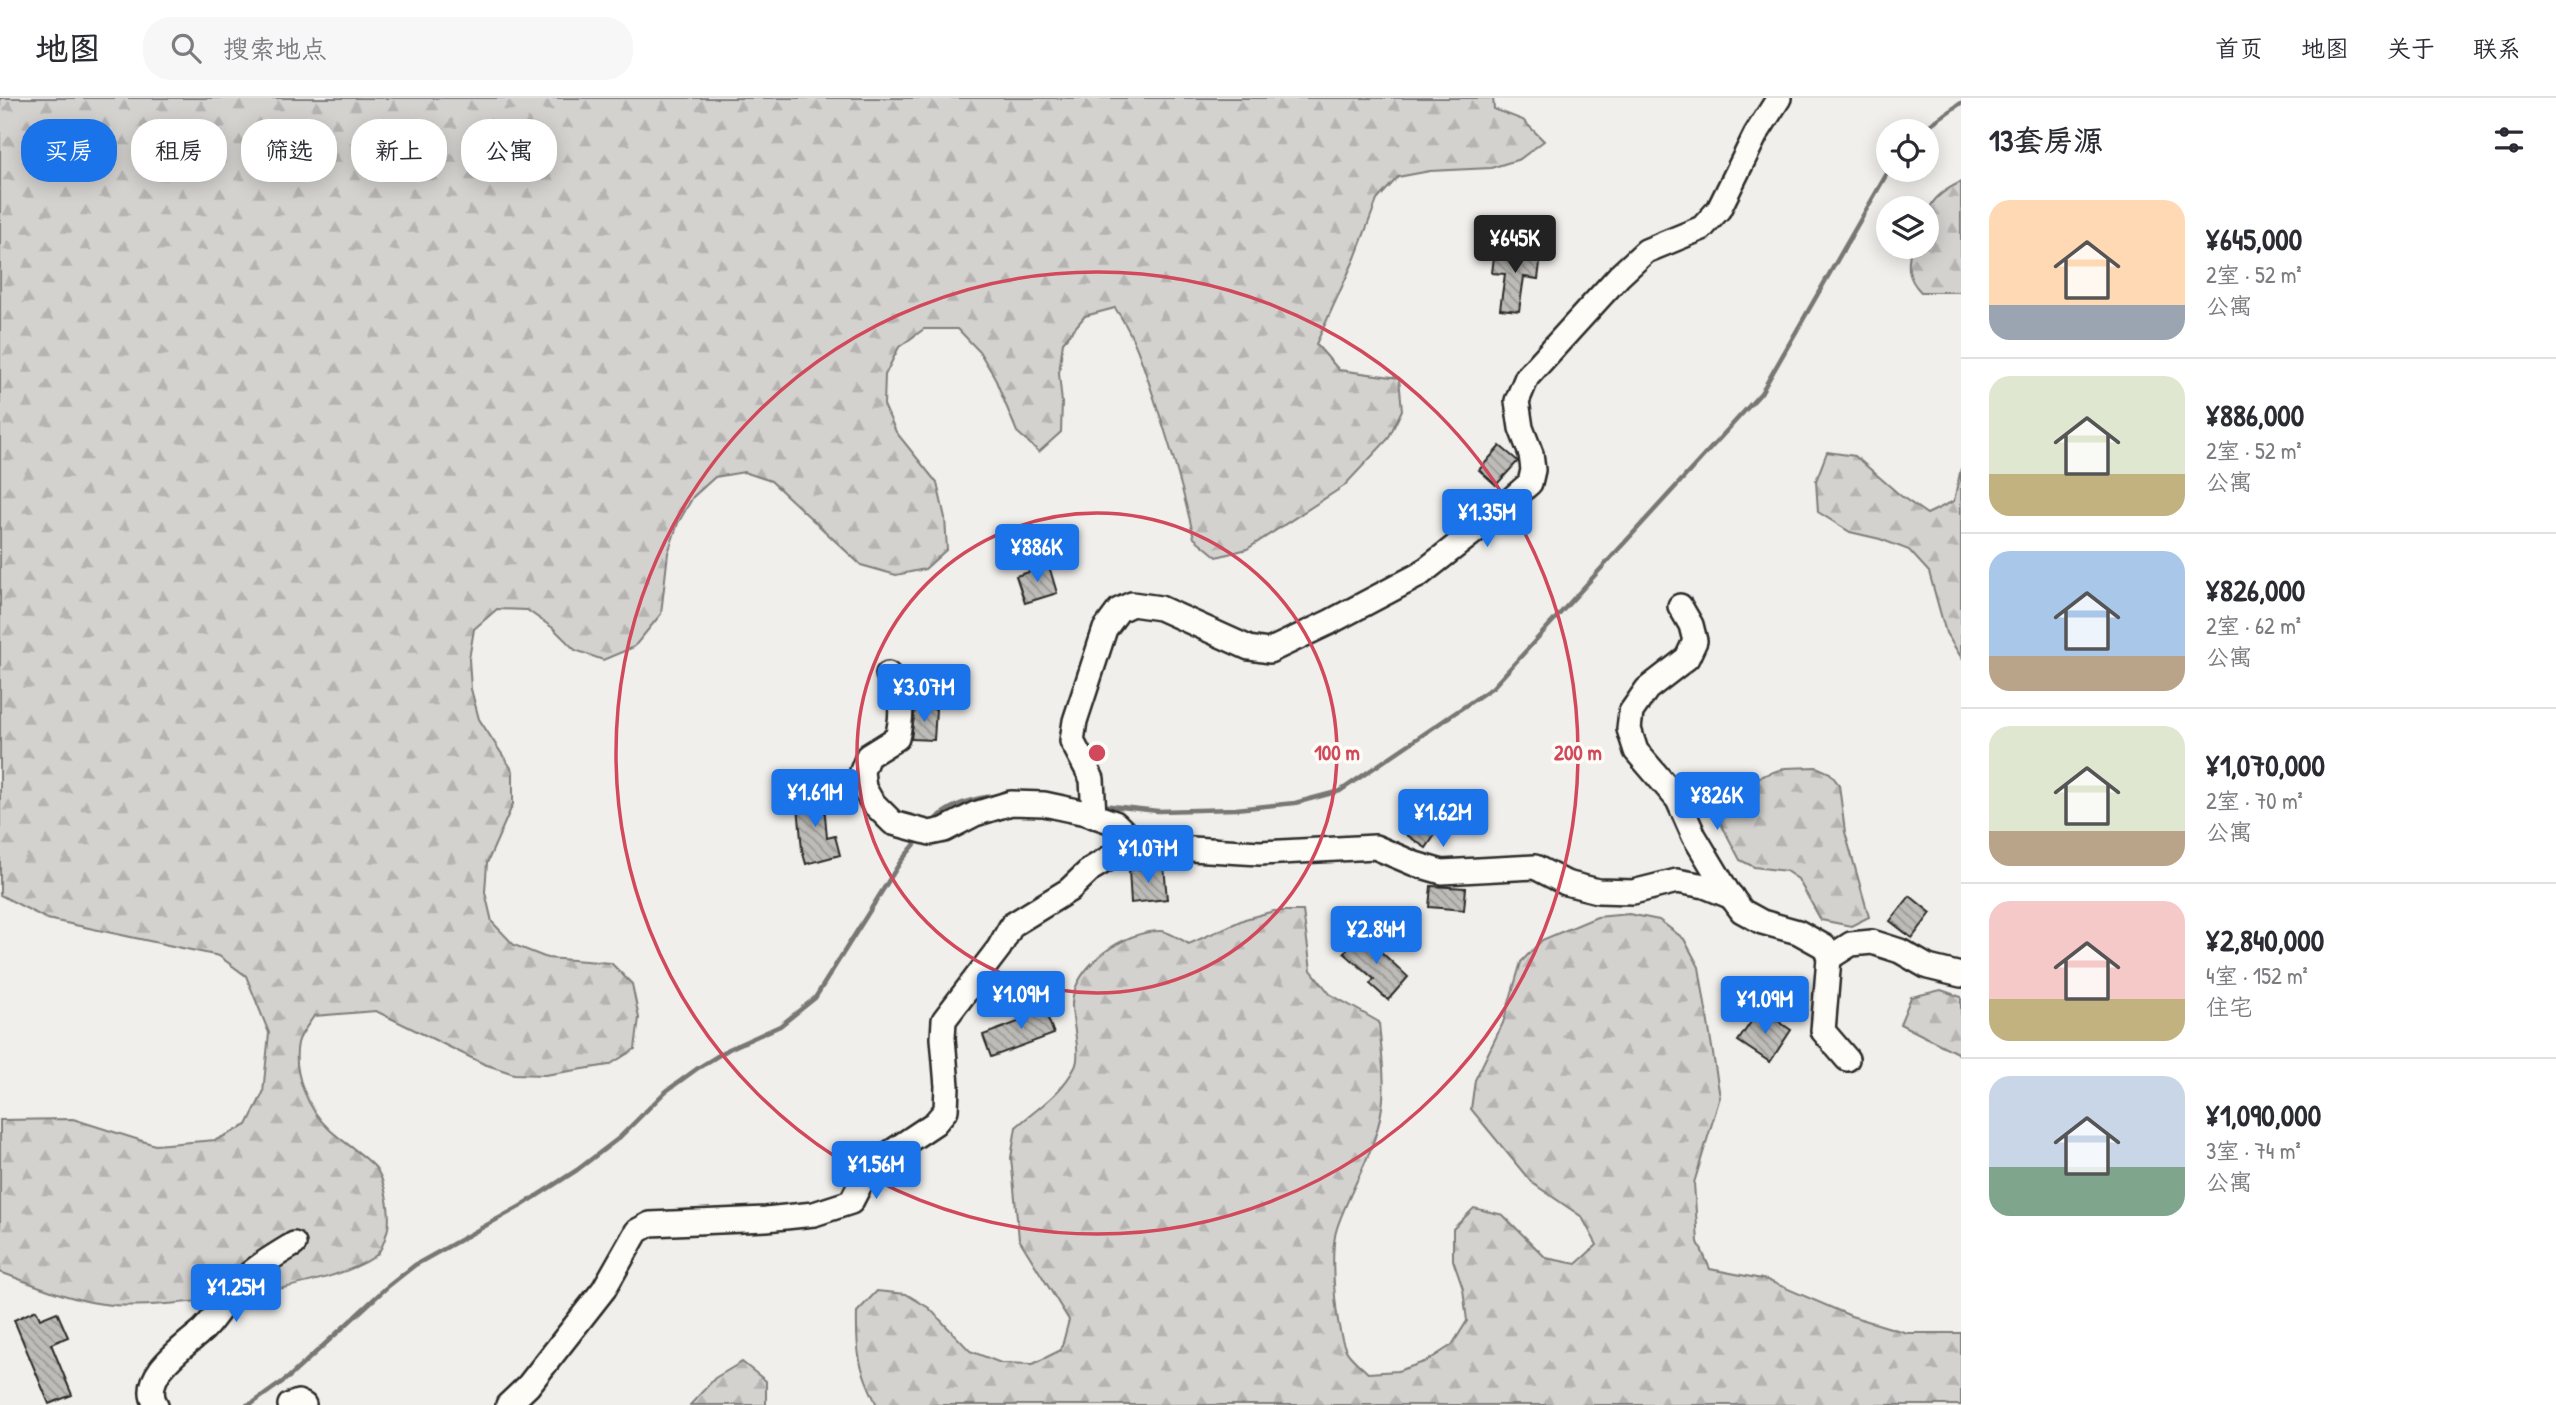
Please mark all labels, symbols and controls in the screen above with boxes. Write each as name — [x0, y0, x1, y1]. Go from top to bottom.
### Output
search box — [143, 17, 633, 80]
text: 地图 — [35, 26, 101, 70]
icon: search — [167, 29, 205, 67]
text: 搜索地点 — [223, 31, 327, 66]
text: 首页 — [2215, 32, 2263, 64]
text: 地图 — [2301, 32, 2349, 64]
text: 关于 — [2387, 32, 2435, 64]
text: 联系 — [2473, 32, 2521, 64]
chip: 买房 — [21, 119, 117, 182]
chip: 租房 — [131, 119, 227, 182]
chip: 筛选 — [241, 119, 337, 182]
chip: 新上 — [351, 119, 447, 182]
chip: 公寓 — [461, 119, 557, 182]
map controls — [1876, 119, 1939, 259]
button: locate — [1876, 119, 1939, 182]
text: 13套房源 — [1989, 120, 2103, 160]
icon: filters — [2490, 121, 2528, 159]
button: layers — [1876, 196, 1939, 259]
pin: ¥645K — [1466, 216, 1564, 275]
text: ¥645,000 — [2206, 219, 2302, 259]
text: ¥645K — [1490, 222, 1540, 253]
icon: home — [2045, 228, 2129, 312]
text: 2室 · 52 m² — [2206, 259, 2302, 290]
text: 公寓 — [2206, 290, 2252, 321]
text: ¥886,000 — [2206, 395, 2304, 435]
icon: home — [2045, 404, 2129, 488]
text: 2室 · 52 m² — [2206, 435, 2302, 466]
text: 公寓 — [2206, 466, 2252, 497]
pin: ¥1.35M — [1430, 490, 1544, 549]
text: ¥1.35M — [1458, 496, 1516, 527]
pin: ¥886K — [988, 524, 1086, 584]
text: ¥886K — [1011, 531, 1063, 562]
text: ¥826,000 — [2206, 570, 2305, 610]
icon: home — [2045, 579, 2129, 663]
text: 2室 · 62 m² — [2206, 610, 2301, 641]
text: 公寓 — [2206, 641, 2252, 672]
pin: ¥3.07M — [867, 664, 981, 724]
text: ¥3.07M — [893, 671, 955, 702]
text: 100 m — [1314, 738, 1360, 767]
text: 200 m — [1554, 738, 1602, 767]
centre of rings — [1085, 741, 1109, 765]
text: ¥1,070,000 — [2206, 745, 2325, 785]
icon: home — [2045, 754, 2129, 838]
pin: ¥1.61M — [758, 770, 872, 829]
pin: ¥826K — [1668, 772, 1766, 832]
text: ¥1.61M — [787, 776, 843, 807]
text: ¥826K — [1691, 779, 1743, 810]
text: 2室 · 70 m² — [2206, 785, 2303, 816]
pin: ¥1.62M — [1386, 790, 1500, 849]
text: ¥1.62M — [1414, 796, 1472, 827]
text: 公寓 — [2206, 816, 2252, 847]
pin: ¥1.07M — [1091, 826, 1205, 885]
text: ¥1.07M — [1118, 832, 1178, 863]
pin: ¥2.84M — [1319, 906, 1433, 966]
text: ¥2.84M — [1347, 913, 1405, 944]
text: ¥2,840,000 — [2206, 920, 2324, 960]
icon: home — [2045, 929, 2129, 1013]
text: 4室 · 152 m² — [2206, 960, 2308, 991]
pin: ¥1.09M — [964, 972, 1078, 1031]
pin: ¥1.09M — [1708, 976, 1822, 1036]
text: ¥1.09M — [993, 978, 1049, 1009]
text: ¥1.09M — [1737, 983, 1793, 1014]
text: 住宅 — [2206, 991, 2252, 1022]
text: ¥1,090,000 — [2206, 1095, 2321, 1135]
icon: home — [2045, 1104, 2129, 1188]
text: 3室 · 74 m² — [2206, 1135, 2301, 1166]
pin: ¥1.56M — [819, 1142, 933, 1201]
text: ¥1.56M — [848, 1148, 904, 1179]
text: 公寓 — [2206, 1166, 2252, 1197]
pin: ¥1.25M — [179, 1264, 293, 1324]
text: ¥1.25M — [207, 1271, 265, 1302]

